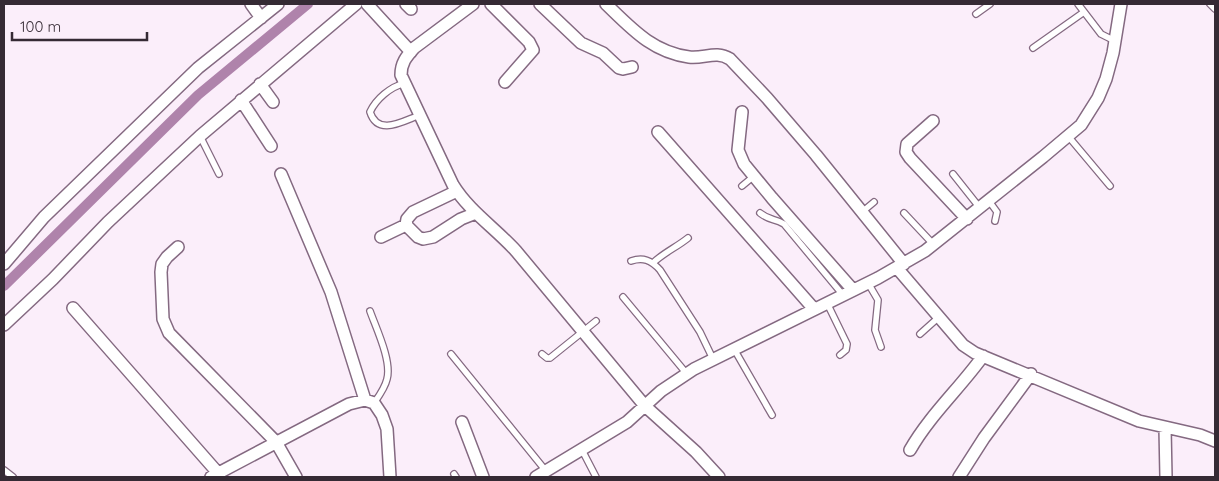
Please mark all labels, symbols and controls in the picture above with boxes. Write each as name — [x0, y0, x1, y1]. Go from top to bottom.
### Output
scale bar — [12, 10, 148, 42]
text: 100 m — [20, 17, 61, 36]

